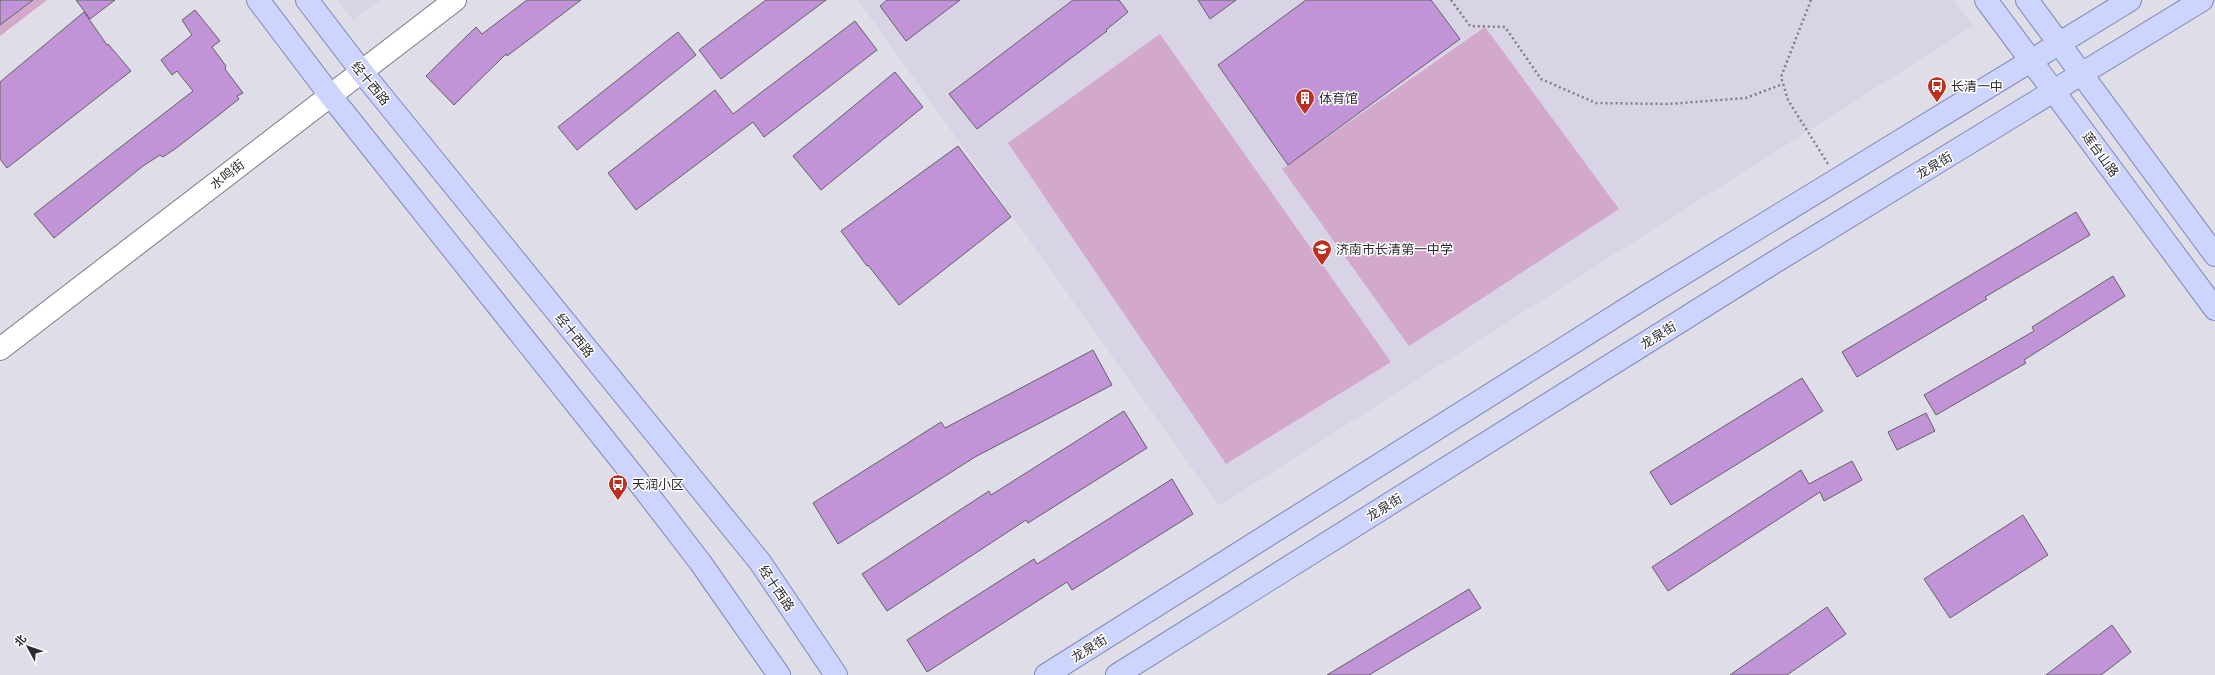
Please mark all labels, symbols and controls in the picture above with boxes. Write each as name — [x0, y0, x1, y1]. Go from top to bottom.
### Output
street label: 经十西路 — [348, 58, 394, 108]
bus stop icon: 长清一中 — [1926, 75, 1948, 103]
place label: 长清一中 — [1951, 78, 2003, 94]
building icon: 体育馆 — [1294, 87, 1316, 115]
place label: 体育馆 — [1319, 90, 1358, 106]
street label: 莲台山路 — [2079, 128, 2123, 180]
street label: 龙泉街 — [1913, 148, 1955, 182]
street label: 水鸣街 — [207, 156, 247, 192]
school or university icon: 济南市长清第一中学 — [1311, 238, 1333, 266]
place label: 济南市长清第一中学 — [1336, 241, 1453, 257]
street label: 经十西路 — [552, 310, 598, 360]
street label: 龙泉街 — [1637, 318, 1679, 352]
bus stop icon: 天润小区 — [607, 473, 629, 501]
place label: 天润小区 — [632, 476, 684, 492]
street label: 龙泉街 — [1363, 490, 1405, 524]
street label: 经十西路 — [756, 562, 798, 614]
north arrow — [8, 627, 48, 667]
street label: 龙泉街 — [1068, 631, 1110, 665]
text: 北 — [11, 632, 29, 649]

